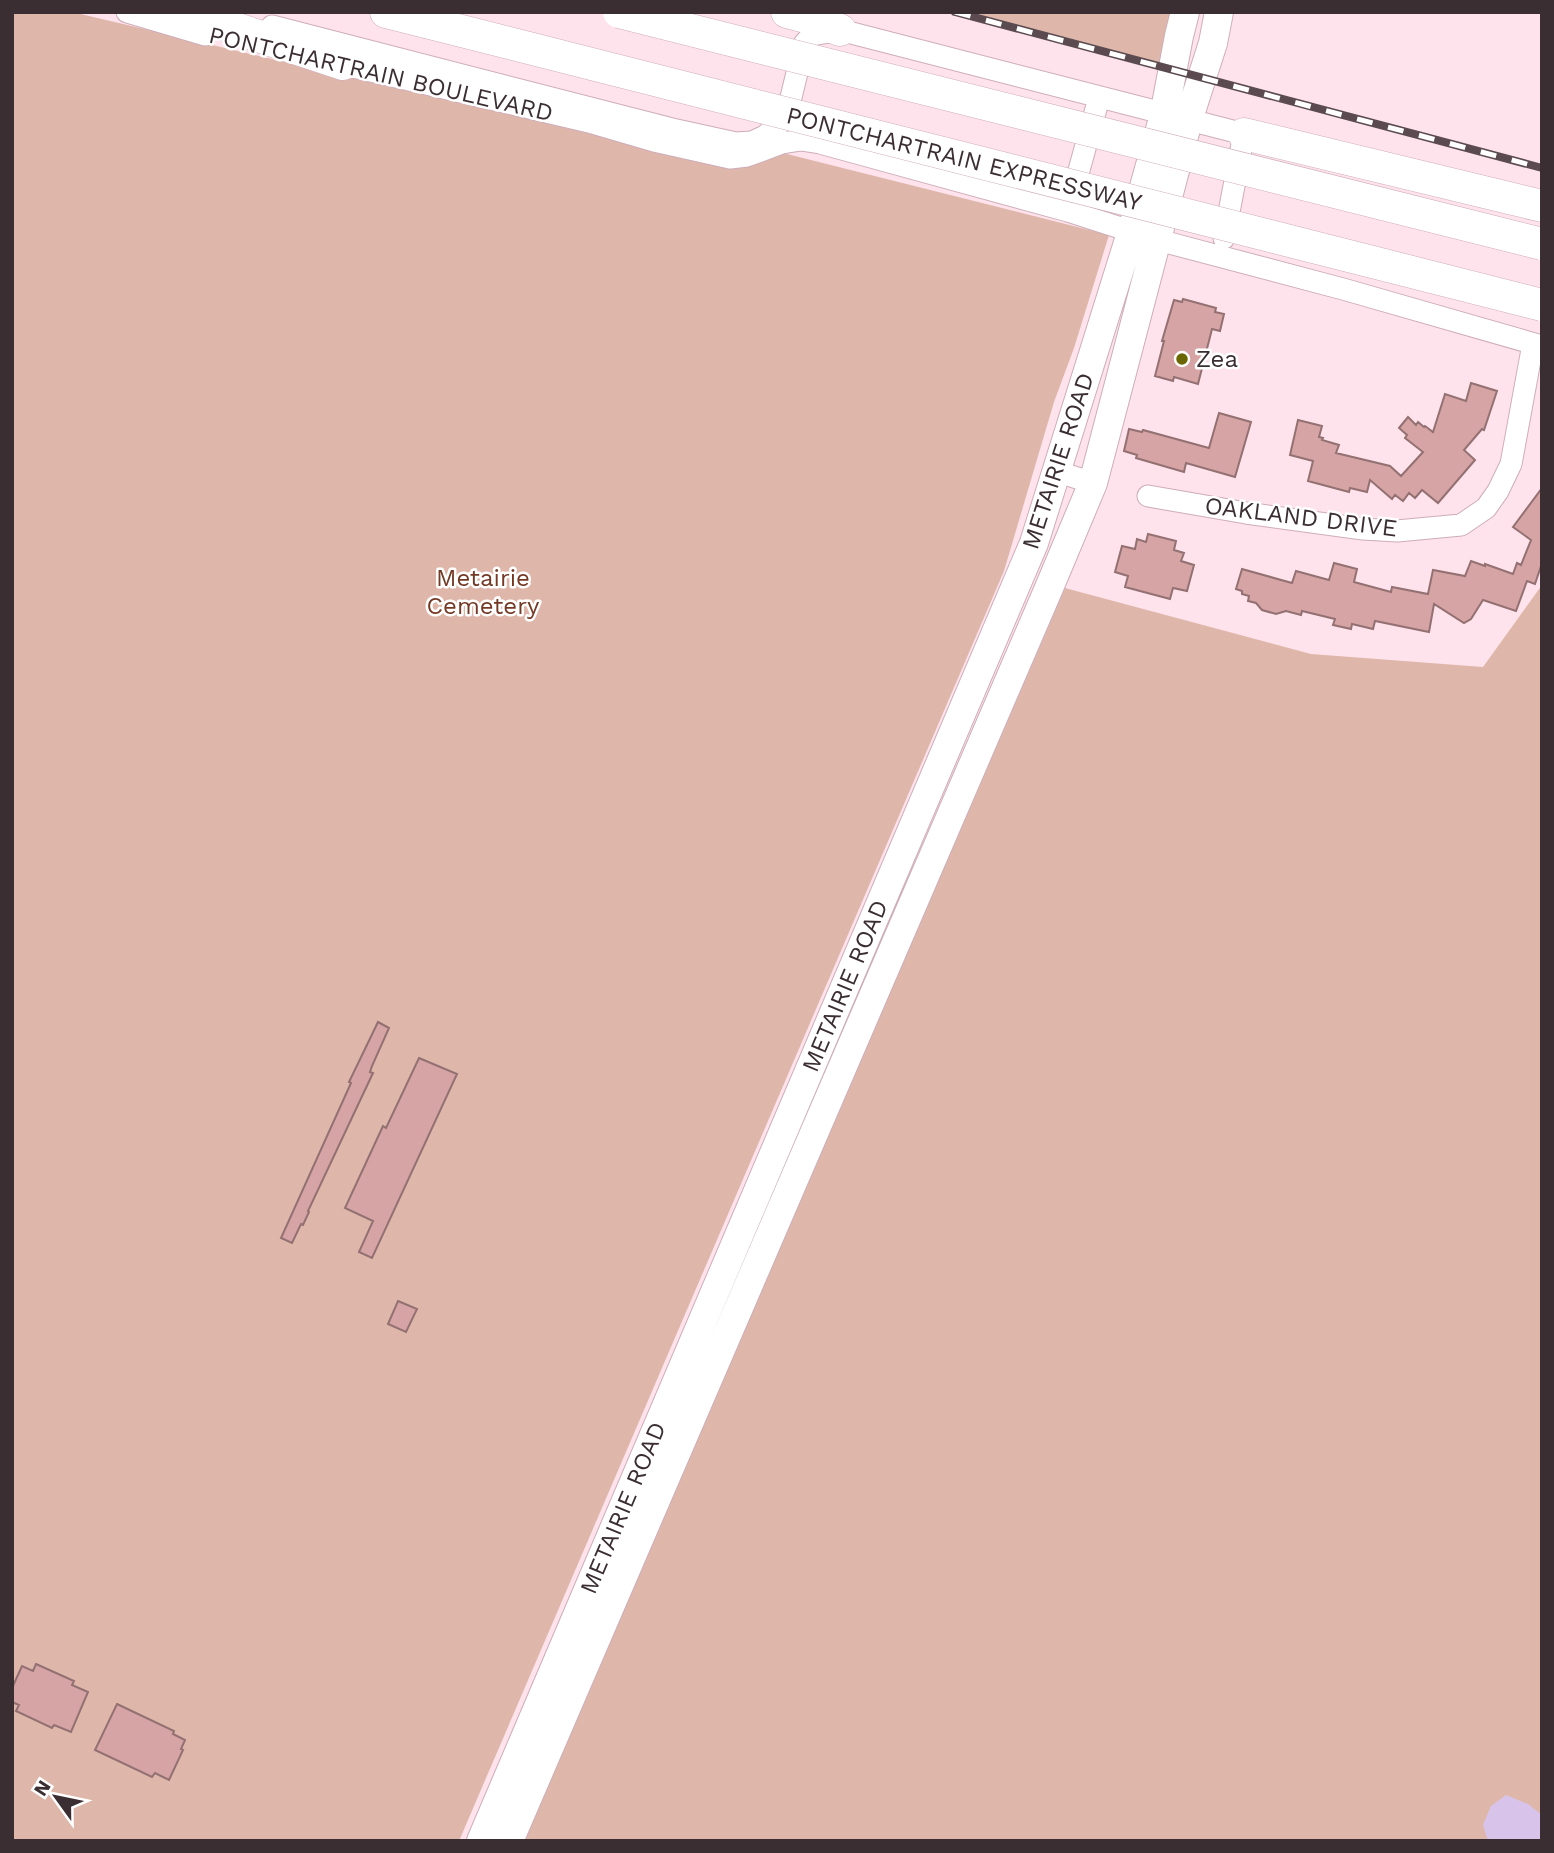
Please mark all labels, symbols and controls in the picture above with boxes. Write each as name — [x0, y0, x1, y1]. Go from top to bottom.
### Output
street label: PONTCHARTRAIN BOULEVARD — [206, 21, 556, 127]
street label: PONTCHARTRAIN EXPRESSWAY — [783, 101, 1145, 217]
place label: Zea — [1196, 345, 1238, 373]
marker: Zea — [1174, 351, 1190, 367]
street label: METAIRIE ROAD — [1016, 369, 1100, 553]
street label: OAKLAND DRIVE — [1203, 491, 1399, 543]
park label: Metairie Cemetery — [427, 564, 540, 620]
street label: METAIRIE ROAD — [796, 896, 894, 1076]
street label: METAIRIE ROAD — [574, 1418, 672, 1598]
north arrow — [21, 1762, 91, 1832]
text: N — [29, 1776, 56, 1800]

